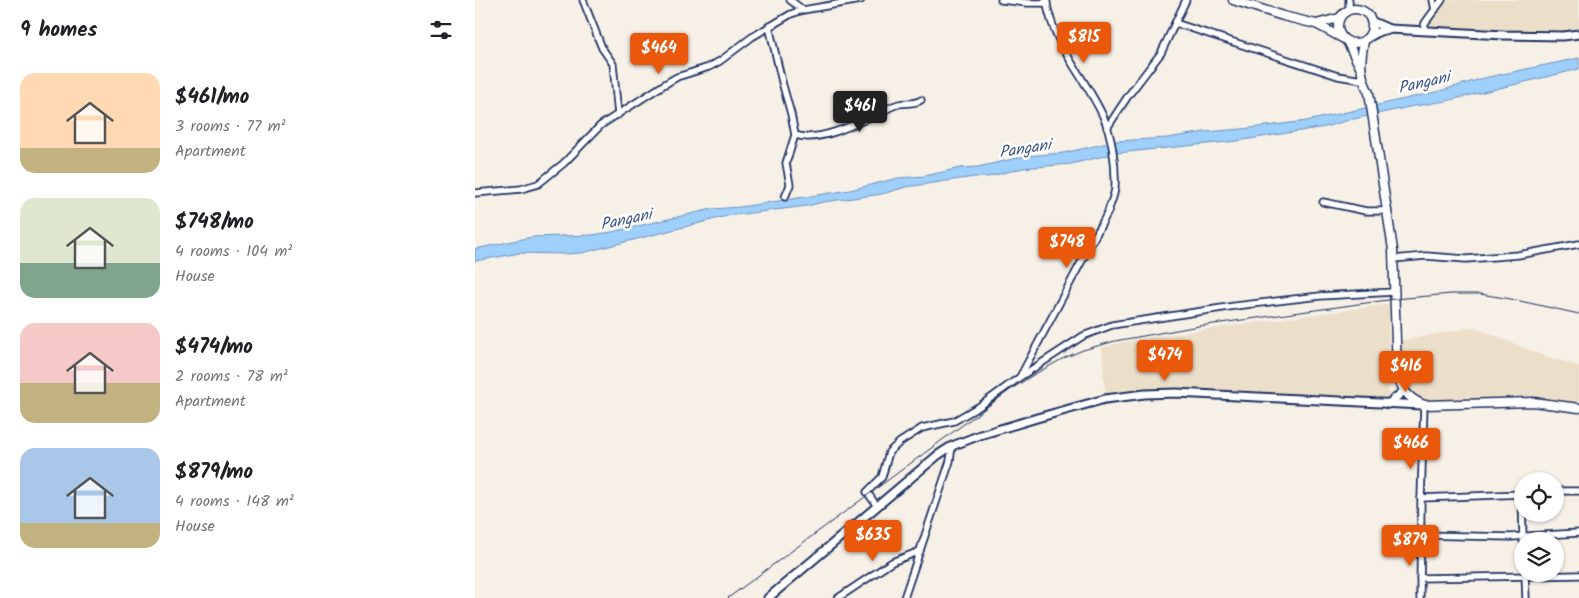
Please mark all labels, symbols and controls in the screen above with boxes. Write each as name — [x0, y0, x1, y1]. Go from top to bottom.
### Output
text: 9 homes — [20, 14, 97, 47]
icon: filters — [427, 16, 455, 44]
pin: $815 — [1054, 22, 1114, 64]
text: $815 — [1068, 25, 1100, 50]
pin: $464 — [629, 32, 689, 75]
text: $464 — [641, 36, 677, 61]
water label: Pangani — [1396, 64, 1455, 101]
text: $461/mo — [175, 81, 249, 114]
pin: $461 — [830, 90, 890, 133]
icon: home — [60, 93, 120, 153]
text: $461 — [844, 94, 876, 119]
text: 3 rooms · 77 m² — [175, 114, 285, 139]
water label: Pangani — [997, 132, 1056, 165]
text: Apartment — [175, 139, 246, 164]
water label: Pangani — [598, 202, 657, 238]
text: $748/mo — [175, 206, 254, 239]
icon: home — [60, 218, 120, 278]
pin: $748 — [1037, 226, 1097, 269]
text: $748 — [1049, 230, 1085, 255]
text: 4 rooms · 104 m² — [175, 239, 292, 264]
text: House — [175, 264, 215, 289]
text: $474/mo — [175, 331, 253, 364]
pin: $474 — [1135, 340, 1195, 382]
icon: home — [60, 343, 120, 403]
text: $474 — [1148, 343, 1182, 368]
pin: $416 — [1376, 350, 1436, 393]
text: $416 — [1390, 354, 1422, 379]
text: 2 rooms · 78 m² — [175, 364, 288, 389]
text: Apartment — [175, 389, 246, 414]
pin: $466 — [1381, 428, 1441, 470]
text: $466 — [1393, 431, 1429, 456]
text: $879/mo — [175, 456, 253, 489]
icon: home — [60, 468, 120, 528]
map controls — [1514, 472, 1564, 582]
button: locate — [1514, 472, 1564, 522]
text: 4 rooms · 148 m² — [175, 489, 294, 514]
text: House — [175, 514, 215, 539]
pin: $635 — [843, 520, 903, 562]
text: $635 — [856, 523, 891, 548]
pin: $879 — [1380, 524, 1440, 567]
text: $879 — [1393, 528, 1427, 553]
button: layers — [1514, 532, 1564, 582]

